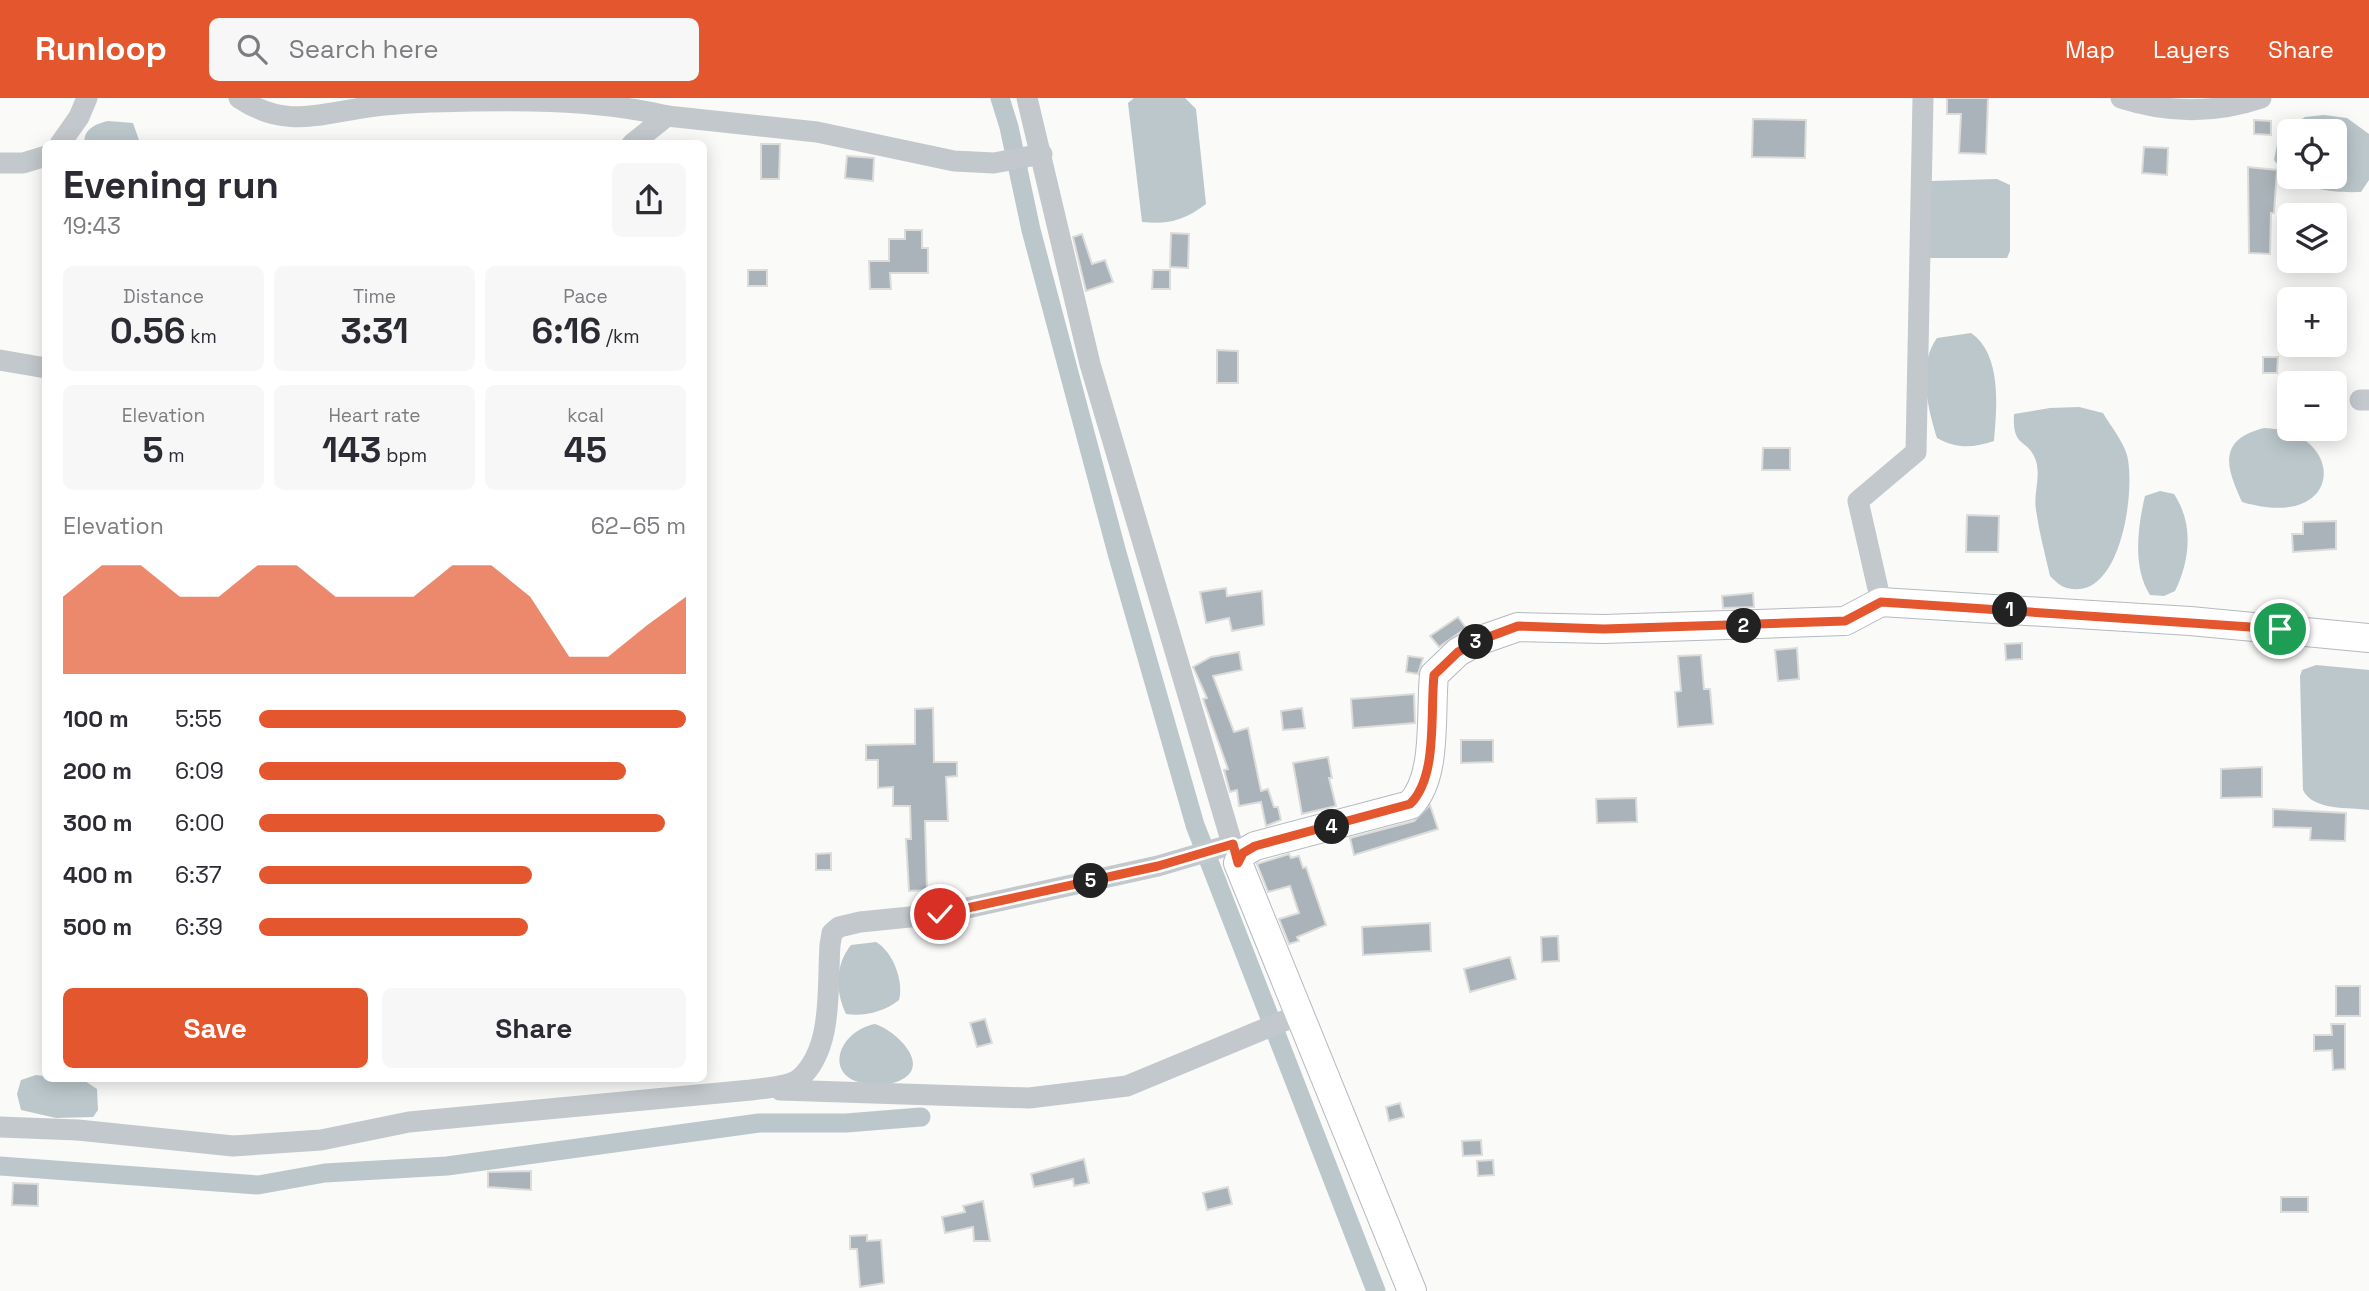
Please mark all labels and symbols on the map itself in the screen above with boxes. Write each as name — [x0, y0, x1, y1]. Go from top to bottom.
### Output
pin: 1 — [1993, 592, 2028, 628]
pin — [2250, 599, 2310, 659]
pin: 2 — [1726, 608, 1762, 644]
pin: 3 — [1458, 624, 1494, 660]
pin: 4 — [1314, 810, 1350, 844]
pin: 5 — [1074, 864, 1108, 898]
pin — [910, 884, 970, 944]

